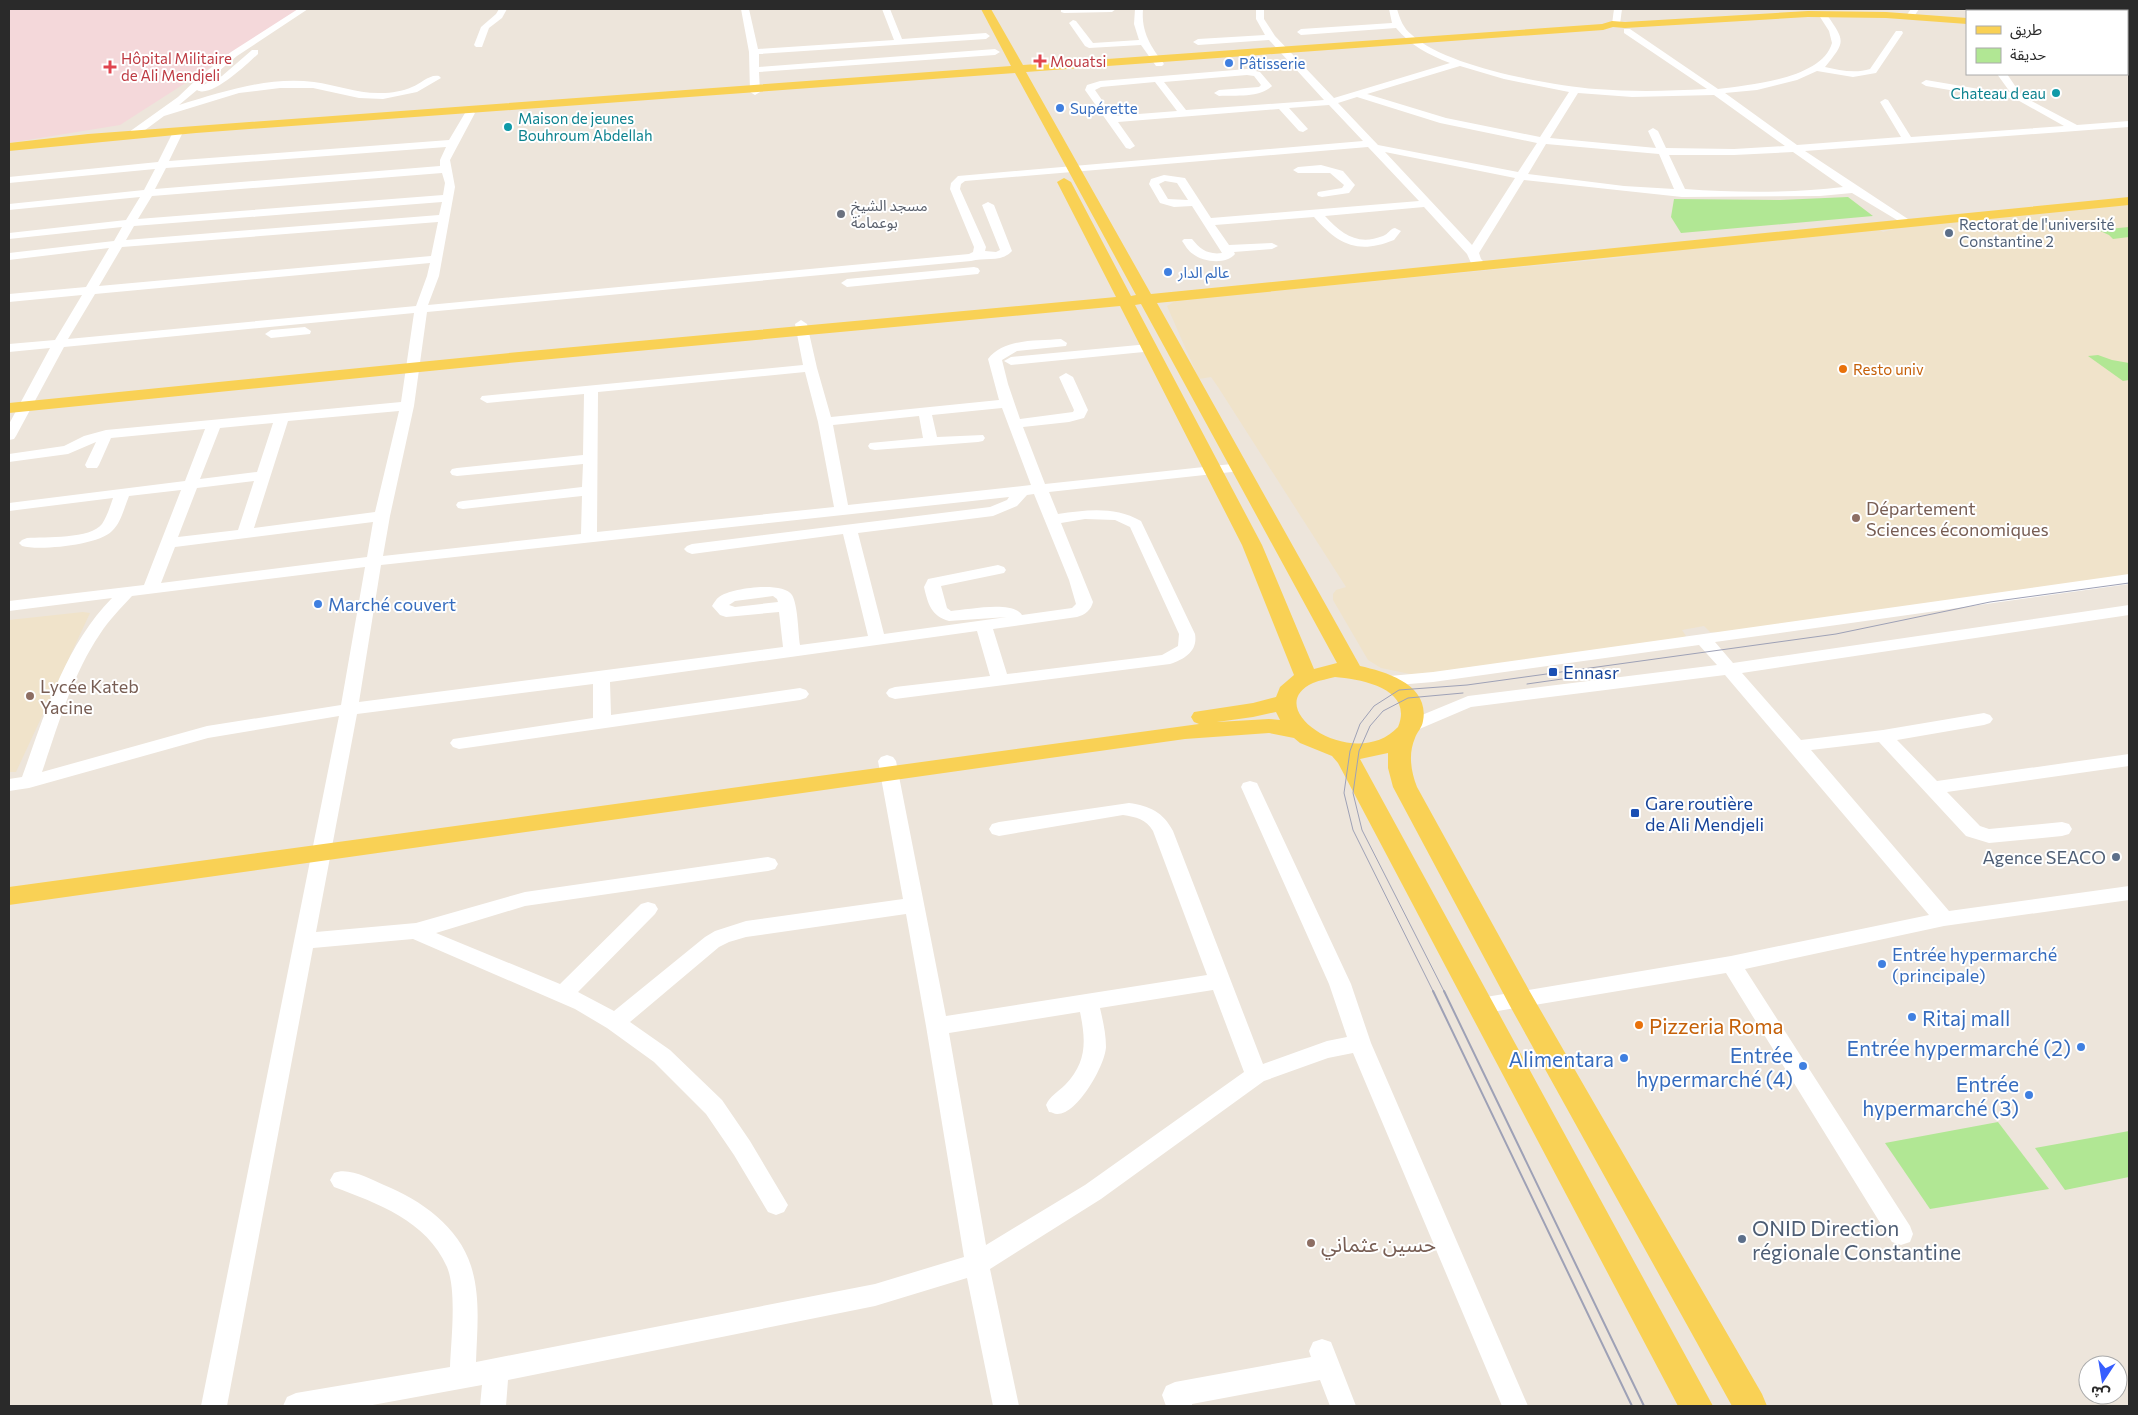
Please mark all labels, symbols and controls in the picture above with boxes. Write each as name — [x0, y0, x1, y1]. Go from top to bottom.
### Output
legend — [1966, 10, 2128, 75]
text: طريق — [2010, 20, 2042, 40]
text: حديقة — [2010, 45, 2046, 63]
place label: Hôpital Militaire de Ali Mendjeli — [121, 49, 232, 84]
place label: Mouatsi — [1050, 52, 1106, 70]
place label: Pâtisserie — [1239, 54, 1306, 72]
marker: Mouatsi — [1034, 55, 1046, 67]
marker: Pâtisserie — [1223, 57, 1235, 69]
marker: Hôpital Militaire de Ali Mendjeli — [103, 60, 117, 74]
place label: Chateau d eau — [1951, 84, 2046, 102]
marker: Chateau d eau — [2050, 87, 2062, 99]
place label: Supérette — [1070, 99, 1138, 117]
marker: Supérette — [1054, 102, 1066, 114]
place label: Maison de jeunes Bouhroum Abdellah — [518, 109, 653, 144]
marker: Maison de jeunes Bouhroum Abdellah — [502, 121, 514, 133]
place label: مسجد الشيخ بوعمامة — [851, 196, 928, 232]
marker: مسجد الشيخ بوعمامة — [835, 208, 847, 220]
place label: Rectorat de l'université Constantine 2 — [1959, 215, 2115, 250]
marker: Rectorat de l'université Constantine 2 — [1943, 227, 1955, 239]
place label: عالم الدار — [1177, 263, 1230, 284]
marker: عالم الدار — [1162, 266, 1174, 278]
place label: Resto univ — [1853, 360, 1924, 378]
marker: Resto univ — [1837, 363, 1849, 375]
place label: Département Sciences économiques — [1866, 497, 2049, 540]
marker: Département Sciences économiques — [1850, 512, 1862, 524]
place label: Marché couvert — [328, 593, 456, 615]
marker: Marché couvert — [312, 598, 324, 610]
place label: Ennasr — [1563, 661, 1619, 683]
marker: Ennasr — [1547, 666, 1559, 678]
place label: Lycée Kateb Yacine — [40, 675, 139, 718]
marker: Lycée Kateb Yacine — [24, 690, 36, 702]
place label: Gare routière de Ali Mendjeli — [1645, 792, 1764, 835]
marker: Gare routière de Ali Mendjeli — [1629, 807, 1641, 819]
place label: Agence SEACO — [1983, 846, 2106, 868]
marker: Agence SEACO — [2110, 851, 2122, 863]
place label: Entrée hypermarché (principale) — [1892, 943, 2057, 986]
marker: Entrée hypermarché (principale) — [1876, 958, 1888, 970]
place label: Ritaj mall — [1922, 1005, 2010, 1030]
marker: Ritaj mall — [1906, 1011, 1918, 1023]
place label: Pizzeria Roma — [1649, 1013, 1784, 1038]
marker: Pizzeria Roma — [1633, 1019, 1645, 1031]
place label: Entrée hypermarché (2) — [1846, 1035, 2071, 1060]
marker: Entrée hypermarché (2) — [2075, 1041, 2087, 1053]
place label: Entrée hypermarché (4) — [1636, 1042, 1793, 1091]
place label: Alimentara — [1509, 1046, 1614, 1071]
marker: Alimentara — [1618, 1052, 1630, 1064]
marker: Entrée hypermarché (4) — [1797, 1060, 1809, 1072]
place label: Entrée hypermarché (3) — [1862, 1071, 2019, 1120]
marker: Entrée hypermarché (3) — [2023, 1089, 2035, 1101]
place label: ONID Direction régionale Constantine — [1752, 1215, 1961, 1264]
place label: حسين عثماني — [1321, 1231, 1436, 1260]
marker: ONID Direction régionale Constantine — [1736, 1233, 1748, 1245]
marker: حسين عثماني — [1305, 1237, 1317, 1249]
north arrow — [2078, 1355, 2128, 1405]
text: ش — [2089, 1383, 2111, 1404]

